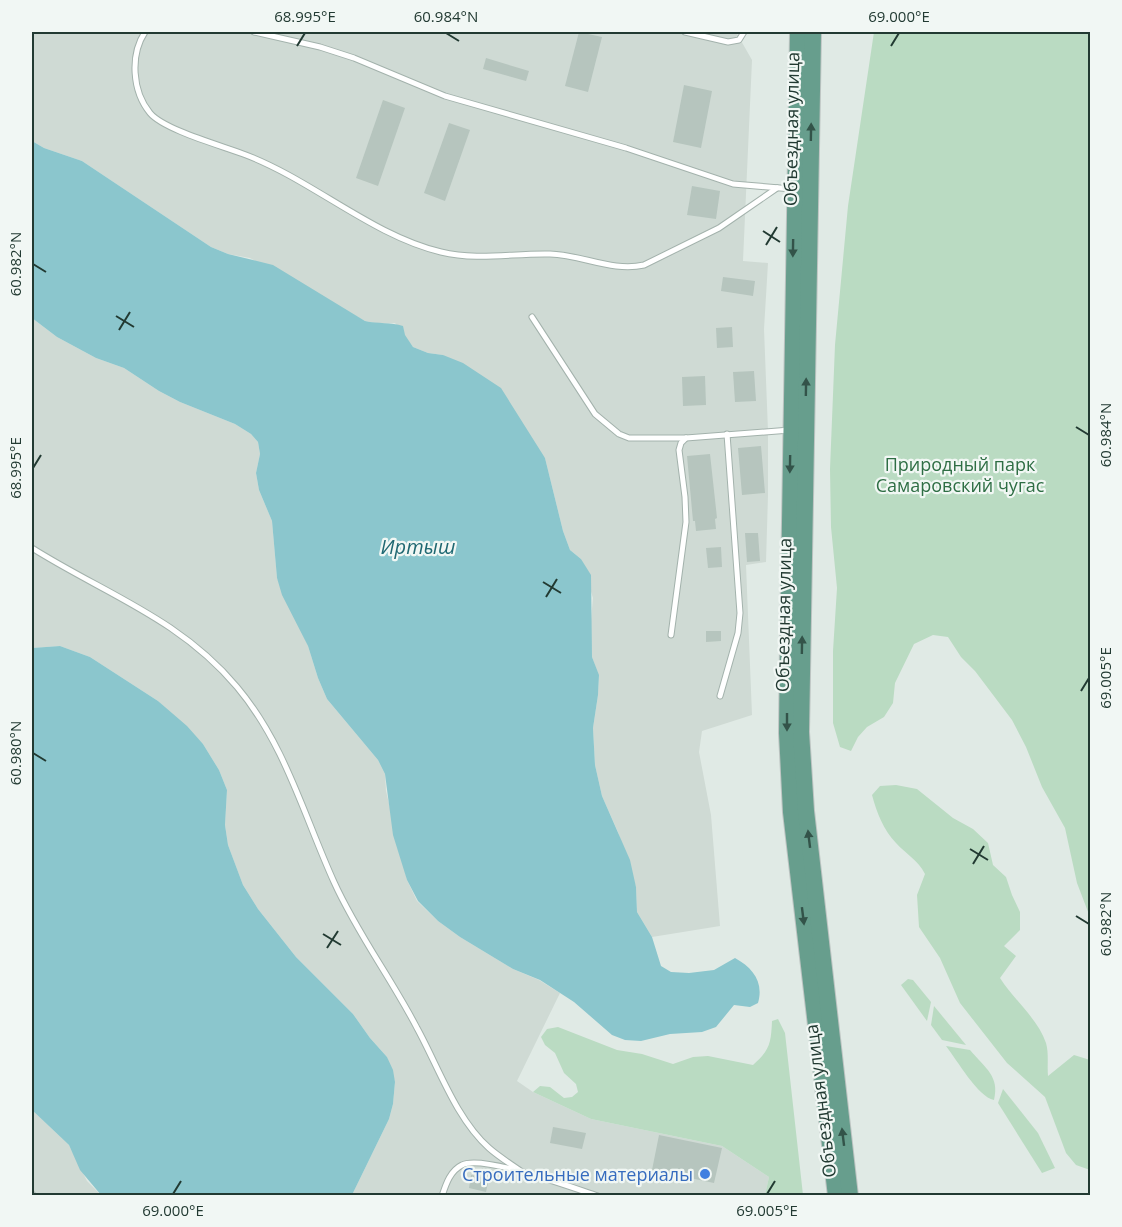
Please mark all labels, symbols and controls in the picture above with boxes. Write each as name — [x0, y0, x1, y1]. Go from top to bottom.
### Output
text: 68.995°E — [274, 6, 336, 26]
text: 60.984°N — [414, 6, 478, 26]
text: 69.000°E — [868, 6, 930, 26]
street label: Объездная улица — [778, 52, 804, 206]
one-way arrow — [806, 123, 815, 142]
text: 60.982°N — [5, 232, 25, 296]
one-way arrow — [789, 239, 798, 258]
one-way arrow — [801, 377, 811, 396]
text: 60.984°N — [1095, 403, 1115, 467]
text: 68.995°E — [5, 437, 25, 499]
park label: Природный парк Самаровский чугас — [876, 452, 1045, 497]
one-way arrow — [786, 454, 795, 473]
water label: Иртыш — [381, 533, 455, 560]
street label: Объездная улица — [770, 538, 796, 692]
one-way arrow — [797, 635, 807, 654]
text: 69.005°E — [1095, 647, 1115, 709]
one-way arrow — [782, 712, 792, 731]
text: 60.980°N — [5, 721, 25, 785]
one-way arrow — [804, 830, 814, 849]
text: 60.982°N — [1095, 892, 1115, 956]
one-way arrow — [799, 907, 808, 926]
street label: Объездная улица — [799, 1023, 841, 1179]
one-way arrow — [839, 1128, 848, 1147]
place label: Строительные материалы — [462, 1162, 693, 1186]
marker: Строительные материалы — [698, 1167, 712, 1181]
text: 69.000°E — [142, 1200, 204, 1220]
text: 69.005°E — [736, 1200, 798, 1220]

